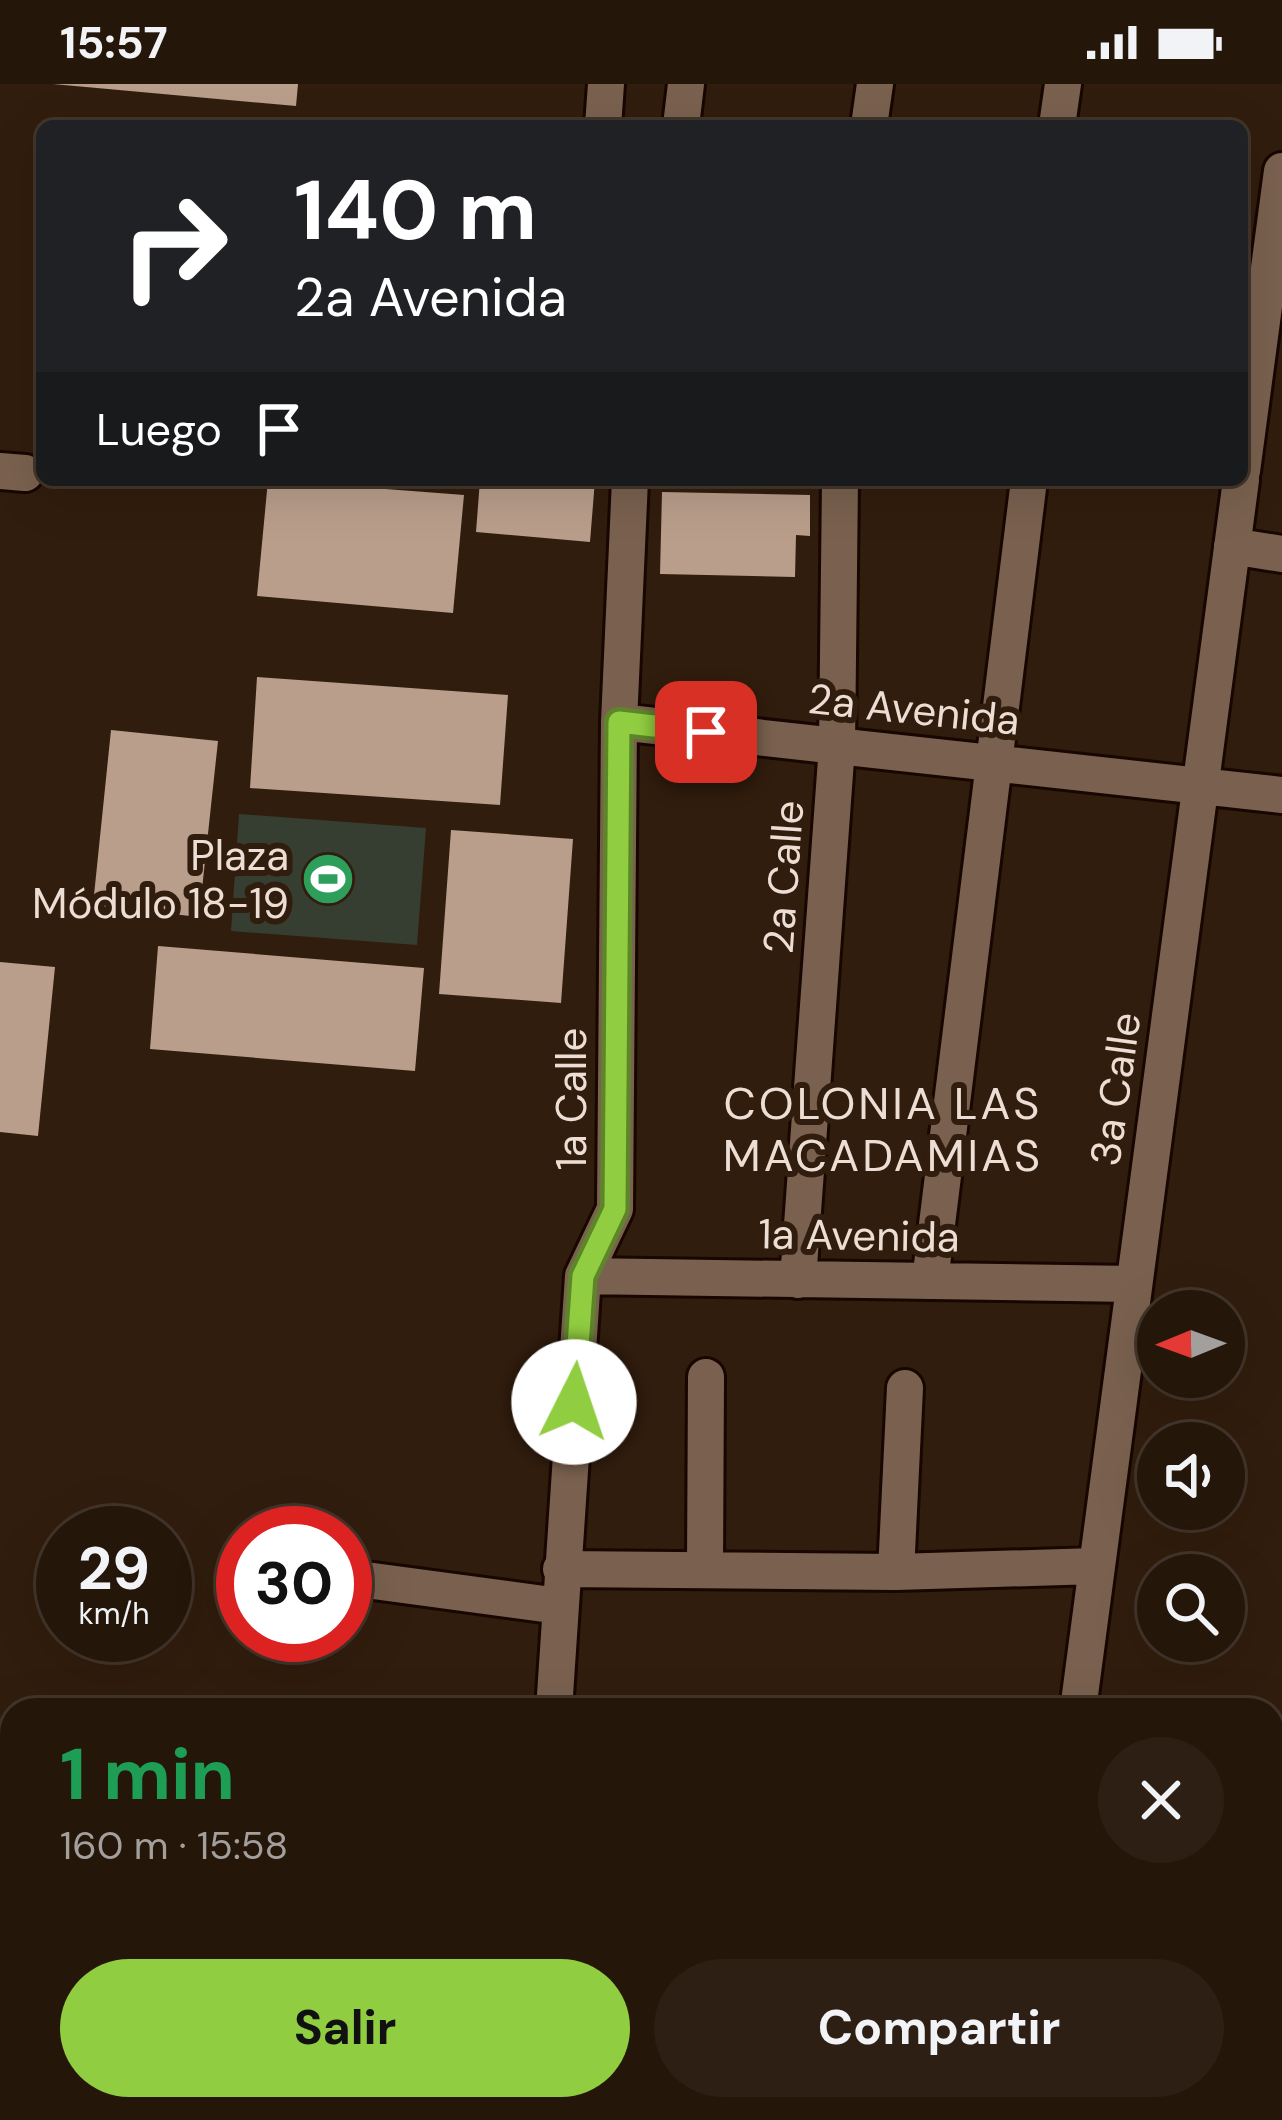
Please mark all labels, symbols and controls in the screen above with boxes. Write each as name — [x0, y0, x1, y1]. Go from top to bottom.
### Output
text: 15:57 — [60, 13, 168, 72]
text: 140 m — [294, 156, 537, 265]
icon: right — [96, 168, 252, 324]
text: 2a Avenida — [294, 262, 567, 333]
icon: arrive — [246, 396, 312, 462]
text: Luego — [96, 400, 222, 459]
street label: 2a Avenida — [806, 671, 1022, 748]
pin — [655, 681, 757, 783]
icon: arrive — [673, 699, 739, 765]
street label: 2a Calle — [751, 798, 816, 956]
place label: Plaza Módulo 18-19 — [32, 828, 289, 931]
sports icon: Plaza Módulo 18-19 — [300, 851, 356, 907]
street label: 3a Calle — [1078, 1009, 1153, 1169]
street label: 1a Calle — [544, 1028, 599, 1170]
district label: COLONIA LAS MACADAMIAS — [723, 1074, 1043, 1185]
street label: 1a Avenida — [758, 1206, 960, 1265]
north arrow — [1137, 1290, 1245, 1398]
map controls — [1137, 1290, 1245, 1662]
position arrow — [511, 1339, 637, 1465]
button: sound — [1137, 1422, 1245, 1530]
speed limit sign: 30 — [216, 1506, 372, 1662]
text: 29 — [78, 1529, 150, 1608]
button: search — [1137, 1554, 1245, 1662]
text: km/h — [79, 1594, 149, 1633]
text: 1 min — [60, 1728, 235, 1821]
button: close — [1098, 1737, 1224, 1863]
text: 160 m · 15:58 — [60, 1820, 288, 1871]
button: Salir — [60, 1959, 630, 2097]
button: Compartir — [654, 1959, 1224, 2097]

